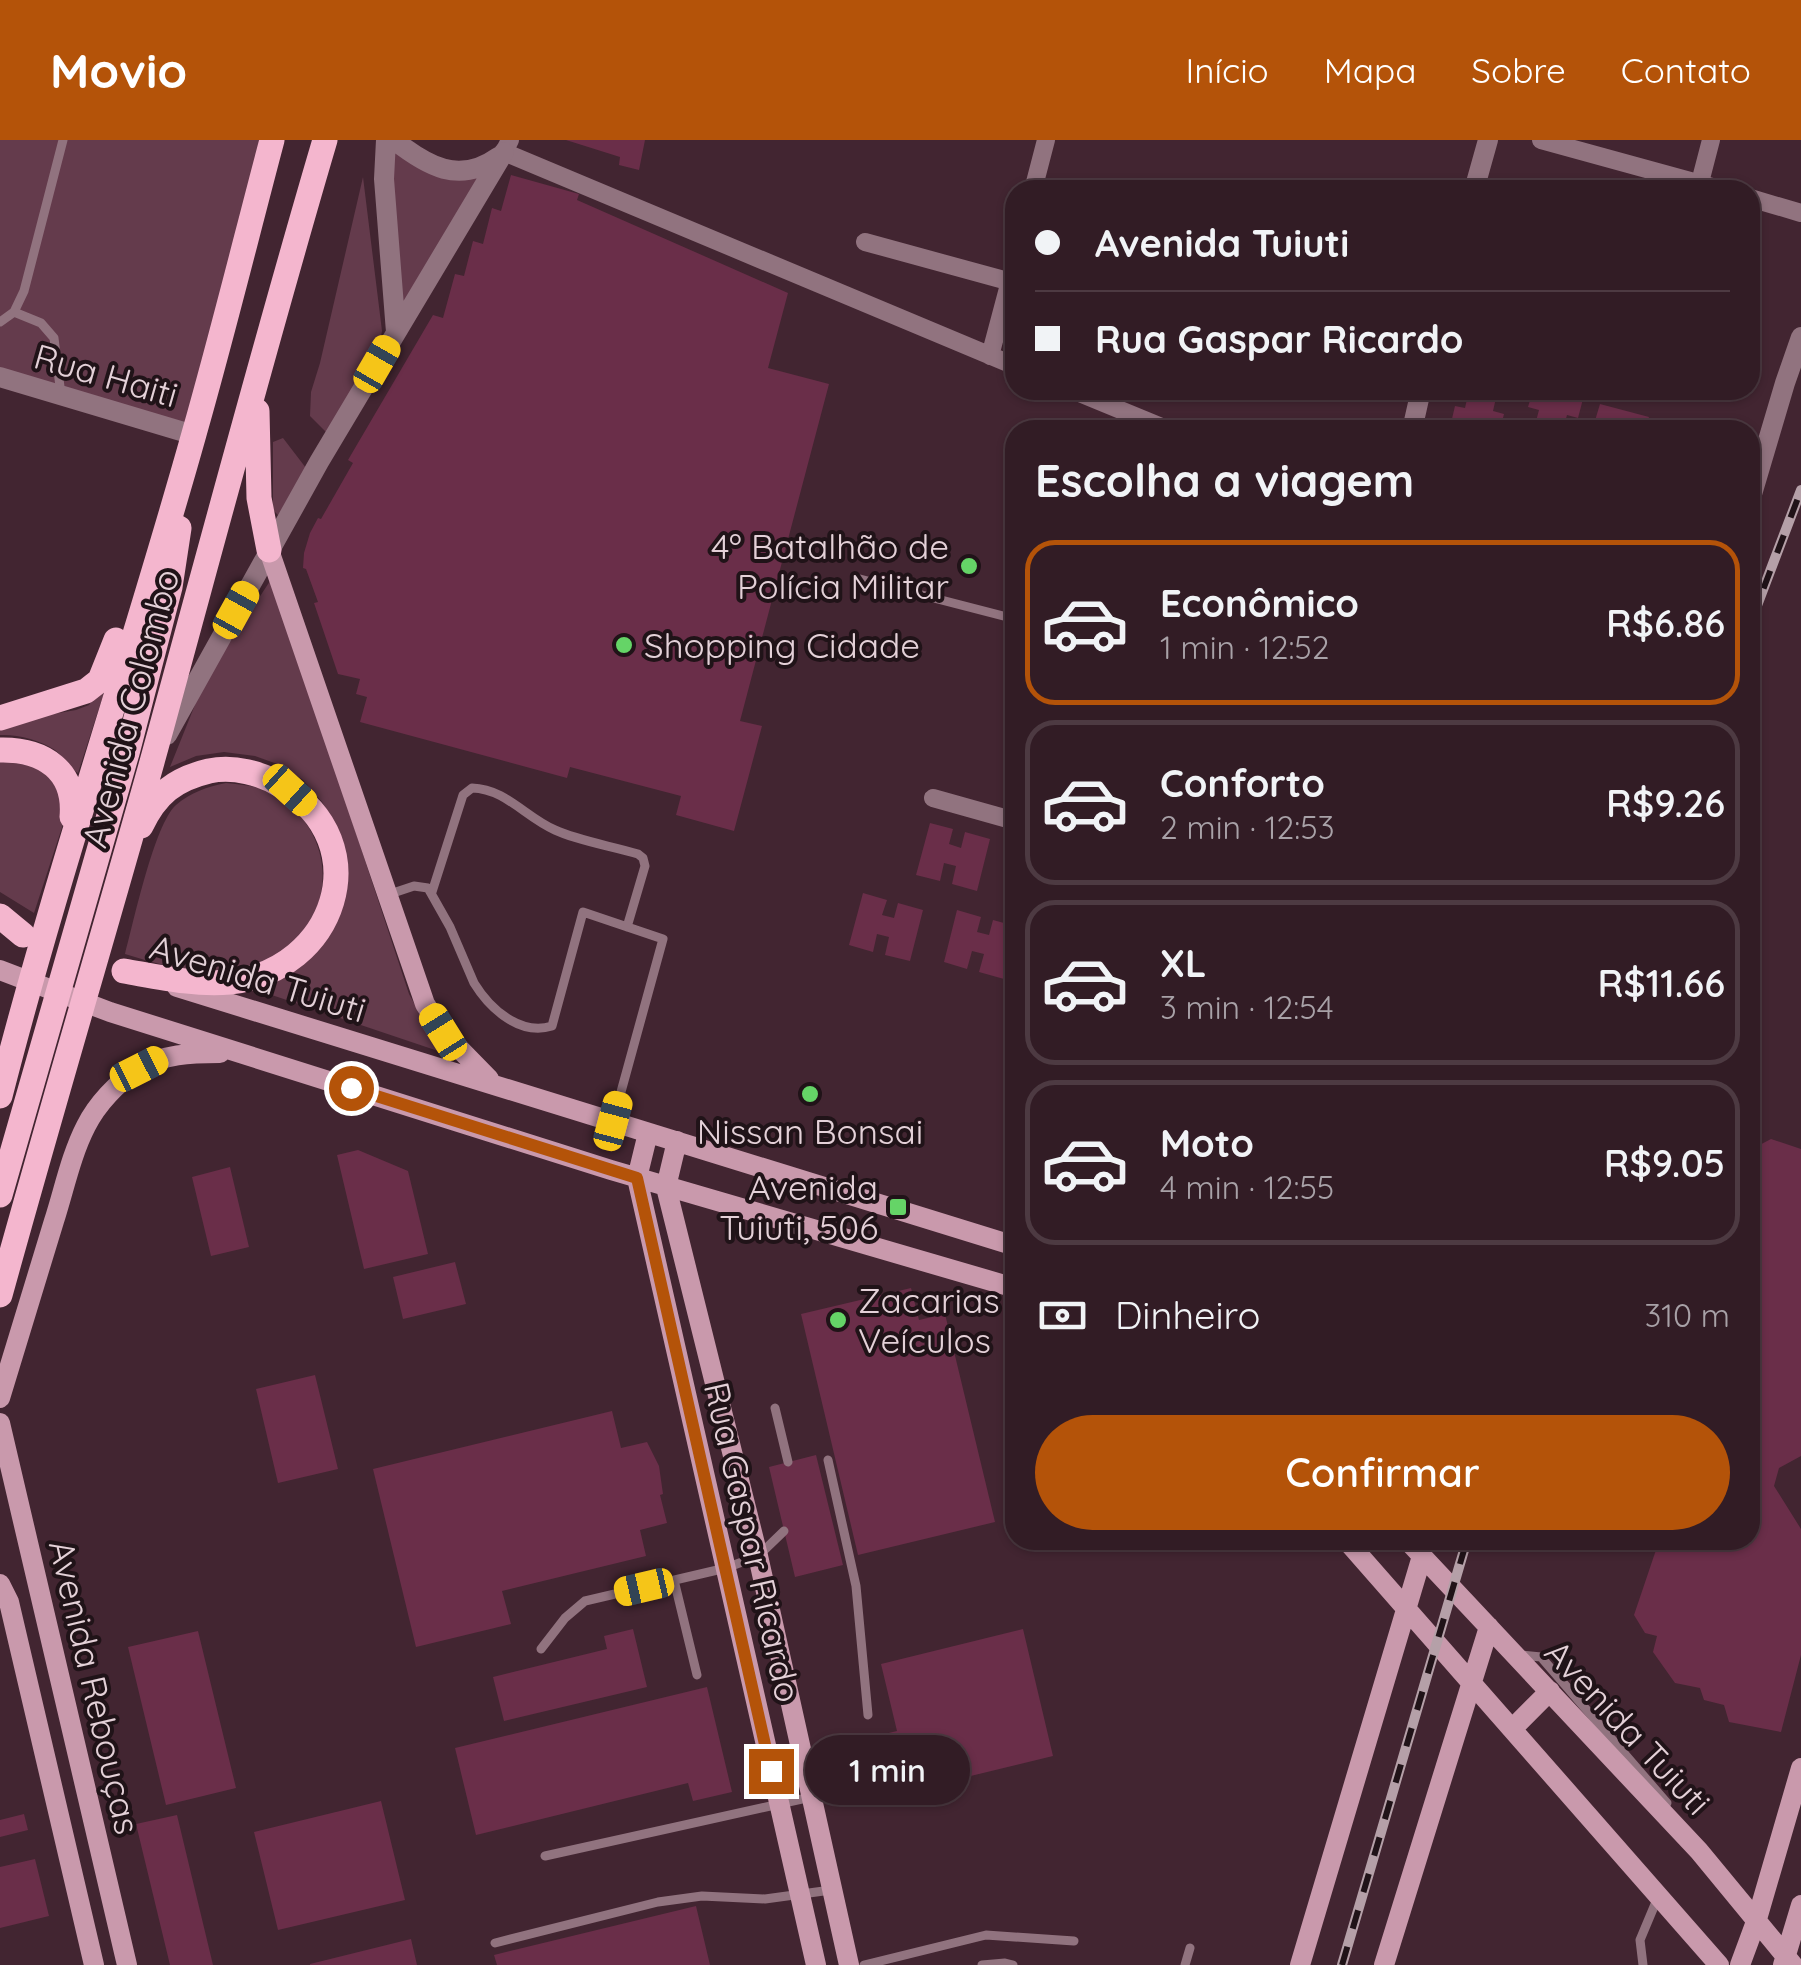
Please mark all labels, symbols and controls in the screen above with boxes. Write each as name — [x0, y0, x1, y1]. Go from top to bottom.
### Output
text: Movio — [50, 40, 187, 100]
text: Início — [1186, 48, 1269, 92]
text: Mapa — [1324, 48, 1416, 92]
text: Sobre — [1471, 48, 1566, 92]
text: Contato — [1621, 48, 1751, 92]
text: Avenida Tuiuti — [1095, 219, 1349, 267]
text: Rua Gaspar Ricardo — [1095, 315, 1464, 363]
car — [349, 331, 405, 397]
street label: Rua Haiti — [29, 334, 183, 416]
text: Escolha a viagem — [1035, 452, 1414, 508]
place label: 4º Batalhão de Polícia Militar — [711, 524, 949, 608]
marker: 4º Batalhão de Polícia Militar — [958, 555, 980, 577]
street label: Avenida Colombo — [72, 564, 188, 852]
car — [208, 576, 264, 644]
icon: car — [1040, 578, 1130, 668]
text: Econômico — [1160, 579, 1359, 627]
text: R$6.86 — [1606, 599, 1725, 647]
place label: Shopping Cidade — [644, 623, 920, 667]
text: 1 min · 12:52 — [1160, 627, 1330, 667]
marker: Shopping Cidade — [613, 634, 635, 656]
icon: car — [1040, 758, 1130, 848]
car — [258, 759, 322, 821]
text: Conforto — [1160, 759, 1325, 807]
text: R$9.26 — [1606, 779, 1725, 827]
text: 2 min · 12:53 — [1160, 807, 1334, 847]
street label: Avenida Tuiuti — [145, 924, 371, 1032]
icon: car — [1040, 938, 1130, 1028]
text: XL — [1160, 939, 1206, 987]
text: R$11.66 — [1598, 959, 1725, 1007]
text: 3 min · 12:54 — [1160, 987, 1334, 1027]
car — [414, 999, 472, 1065]
car — [105, 1042, 173, 1096]
route start — [329, 1066, 374, 1111]
marker: Nissan Bonsai — [799, 1083, 821, 1105]
car — [591, 1088, 635, 1154]
place label: Nissan Bonsai — [697, 1109, 923, 1153]
icon: car — [1040, 1118, 1130, 1208]
text: Moto — [1160, 1119, 1254, 1167]
text: R$9.05 — [1604, 1139, 1725, 1187]
place label: Avenida Tuiuti, 506 — [719, 1165, 878, 1249]
text: 4 min · 12:55 — [1160, 1167, 1334, 1207]
marker: Avenida Tuiuti, 506 — [887, 1196, 909, 1218]
place label: Zacarias Veículos — [858, 1278, 1000, 1362]
icon: cash — [1035, 1288, 1090, 1343]
text: Dinheiro — [1115, 1291, 1260, 1339]
text: 310 m — [1644, 1295, 1730, 1335]
marker: Zacarias Veículos — [827, 1309, 849, 1331]
street label: Rua Gaspar Ricardo — [695, 1378, 811, 1706]
button: Confirmar — [1035, 1415, 1730, 1530]
street label: Avenida Rebouças — [40, 1536, 150, 1838]
car — [611, 1566, 677, 1608]
street label: Avenida Tuiuti — [1536, 1630, 1720, 1824]
callout: 1 min — [806, 1736, 971, 1806]
route end — [749, 1749, 794, 1794]
text: 1 min — [849, 1750, 926, 1790]

